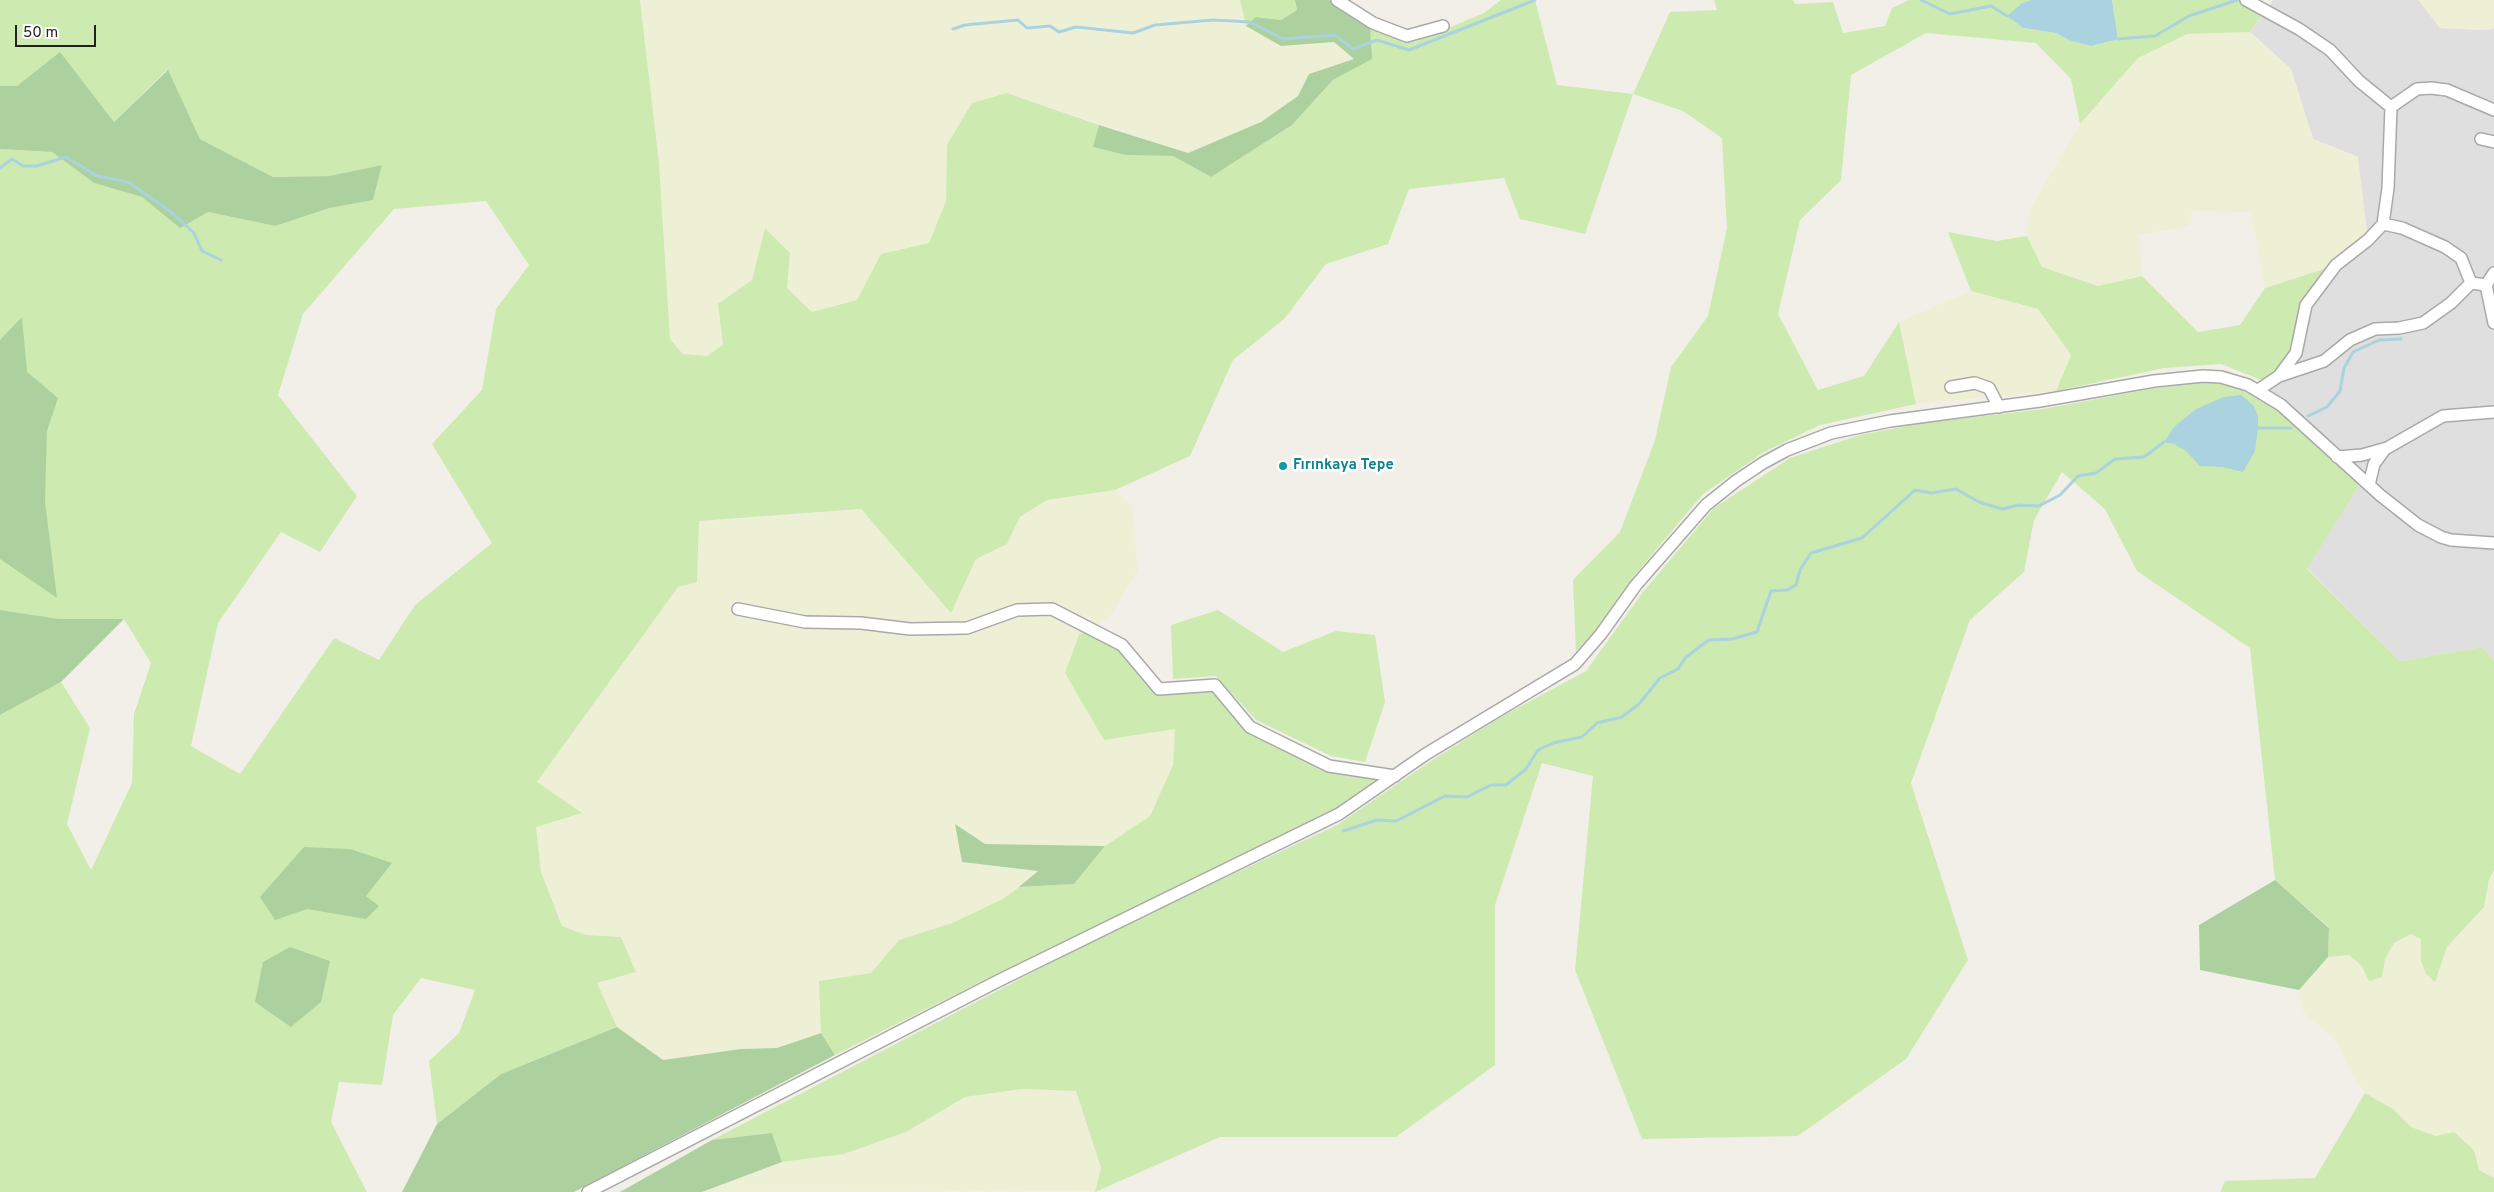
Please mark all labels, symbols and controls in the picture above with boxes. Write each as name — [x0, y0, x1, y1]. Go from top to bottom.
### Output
scale bar — [18, 15, 99, 47]
text: 50 m — [23, 24, 58, 43]
place label: Fırınkaya Tepe — [1293, 457, 1394, 475]
marker: Fırınkaya Tepe — [1277, 460, 1289, 472]

